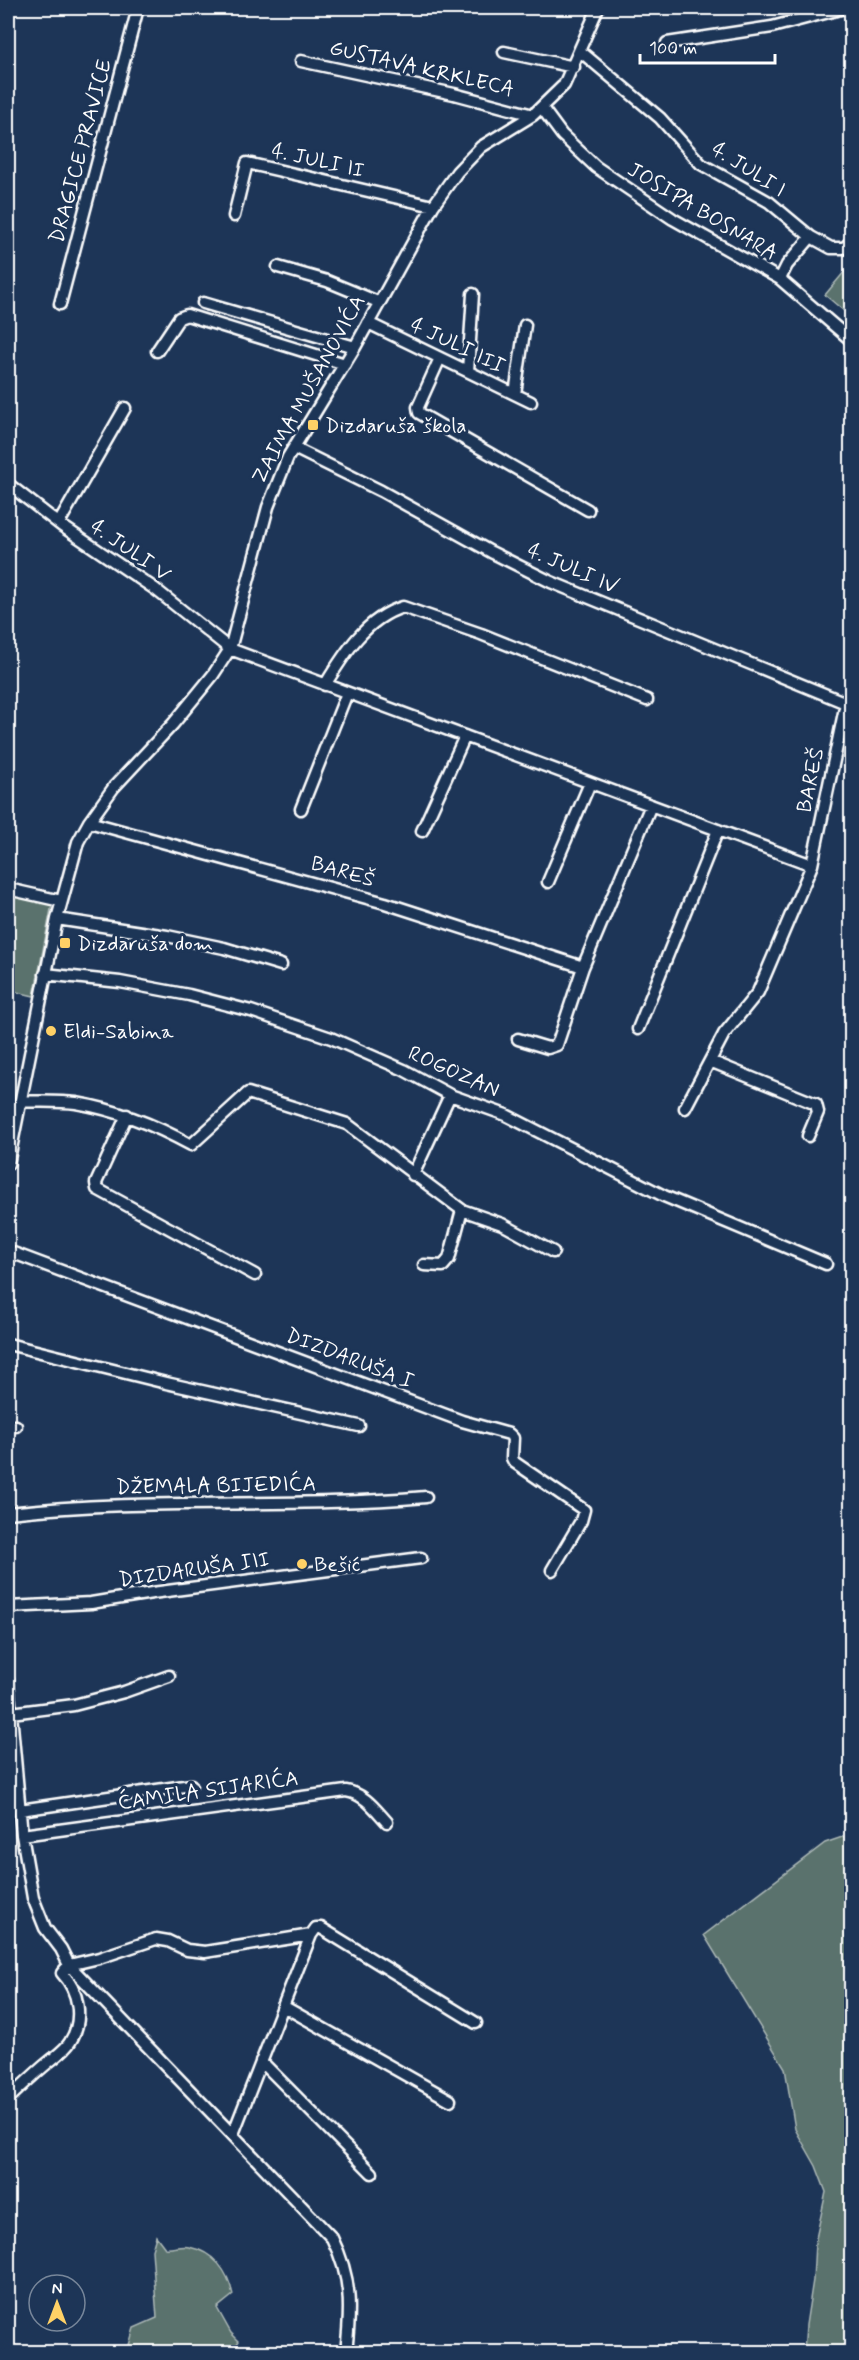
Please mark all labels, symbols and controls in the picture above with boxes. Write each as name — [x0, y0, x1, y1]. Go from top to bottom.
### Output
scale bar — [640, 27, 775, 65]
street label: GUSTAVA KRKLECA — [327, 34, 517, 104]
text: 100 m — [649, 37, 697, 61]
street label: DRAGICE PRAVICE — [43, 56, 119, 246]
street label: 4. JULI I — [706, 135, 791, 204]
street label: 4. JULI II — [269, 137, 367, 185]
street label: JOSIPA BOSNARA — [622, 156, 783, 268]
street label: ZAIMA MUŠANOVIĆA — [245, 290, 372, 489]
street label: 4 JULI III — [406, 311, 510, 381]
place label: Dizdaruša škola — [325, 412, 467, 440]
marker: Dizdaruša škola — [306, 418, 320, 432]
street label: 4. JULI V — [84, 513, 177, 589]
street label: 4. JULI IV — [523, 536, 623, 602]
street label: BAREŠ — [790, 745, 831, 815]
street label: BAREŠ — [307, 849, 378, 894]
place label: Dizdaruša dom — [77, 930, 213, 958]
marker: Dizdaruša dom — [58, 936, 72, 950]
place label: Eldi-Sabina — [63, 1018, 174, 1046]
marker: Eldi-Sabina — [44, 1024, 58, 1038]
street label: ROGOZAN — [404, 1039, 504, 1104]
street label: DIZDARUŠA I — [282, 1322, 418, 1396]
street label: DŽEMALA BIJEDIĆA — [116, 1470, 316, 1502]
street label: DIZDARUŠA III — [117, 1546, 271, 1594]
place label: Bešić — [314, 1551, 360, 1579]
marker: Bešić — [295, 1557, 309, 1571]
street label: ĆAMILA SIJARIĆA — [116, 1764, 300, 1818]
north arrow — [27, 2273, 87, 2333]
text: N — [52, 2279, 62, 2300]

